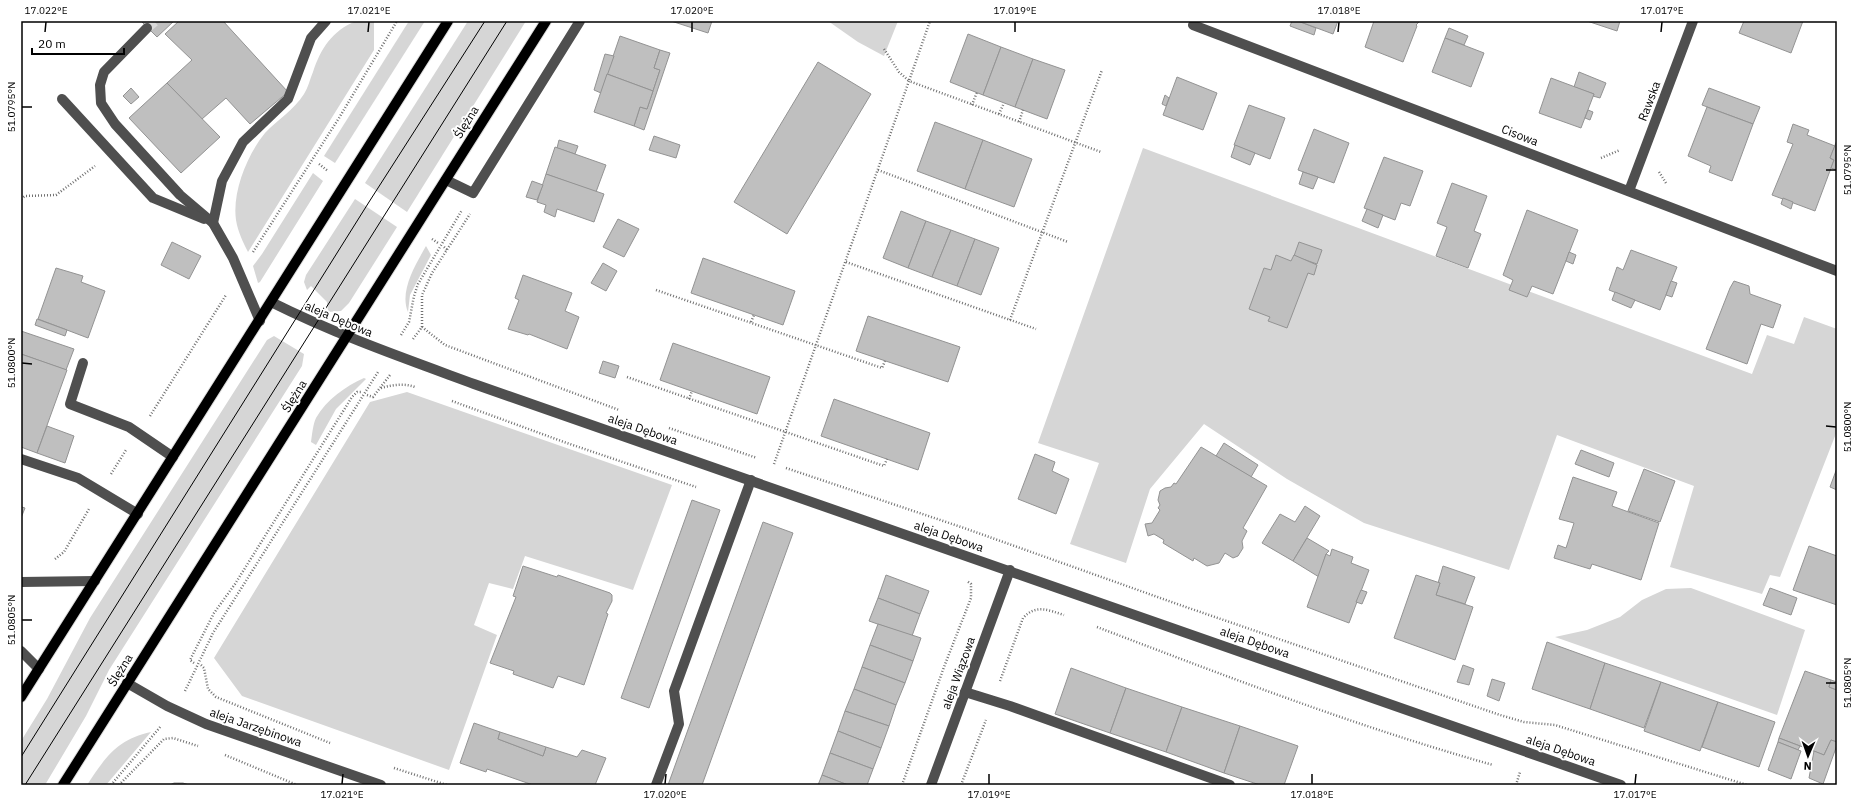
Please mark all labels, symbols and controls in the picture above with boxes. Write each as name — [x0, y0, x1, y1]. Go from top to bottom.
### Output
text: 17.022°E — [24, 4, 68, 17]
text: 17.021°E — [347, 4, 391, 17]
text: 17.020°E — [670, 4, 714, 17]
text: 17.019°E — [993, 4, 1037, 17]
text: 17.018°E — [1317, 4, 1361, 17]
text: 17.017°E — [1640, 4, 1684, 17]
scale bar — [32, 30, 124, 56]
text: 20 m — [38, 36, 66, 51]
street label: Rawska — [1635, 78, 1664, 123]
text: 51.0795°N — [5, 82, 18, 132]
street label: Ślężna — [450, 102, 482, 141]
street label: Cisowa — [1499, 121, 1541, 149]
text: 51.0795°N — [1841, 145, 1854, 195]
street label: aleja Dębowa — [303, 298, 376, 340]
text: 51.0800°N — [5, 338, 18, 388]
street label: Ślężna — [278, 376, 310, 415]
text: 51.0800°N — [1841, 402, 1854, 452]
street label: aleja Dębowa — [606, 410, 680, 448]
street label: aleja Dębowa — [912, 517, 986, 555]
text: 51.0805°N — [5, 595, 18, 645]
street label: aleja Dębowa — [1218, 623, 1292, 661]
street label: aleja Wiązowa — [938, 634, 978, 711]
street label: Ślężna — [104, 650, 136, 689]
text: 51.0805°N — [1841, 658, 1854, 708]
street label: aleja Jarzębinowa — [208, 704, 305, 750]
street label: aleja Dębowa — [1524, 731, 1598, 769]
north arrow — [1788, 736, 1828, 776]
text: N — [1803, 759, 1812, 773]
text: 17.021°E — [320, 788, 364, 801]
text: 17.020°E — [643, 788, 687, 801]
text: 17.019°E — [967, 788, 1011, 801]
text: 17.018°E — [1290, 788, 1334, 801]
text: 17.017°E — [1613, 788, 1657, 801]

